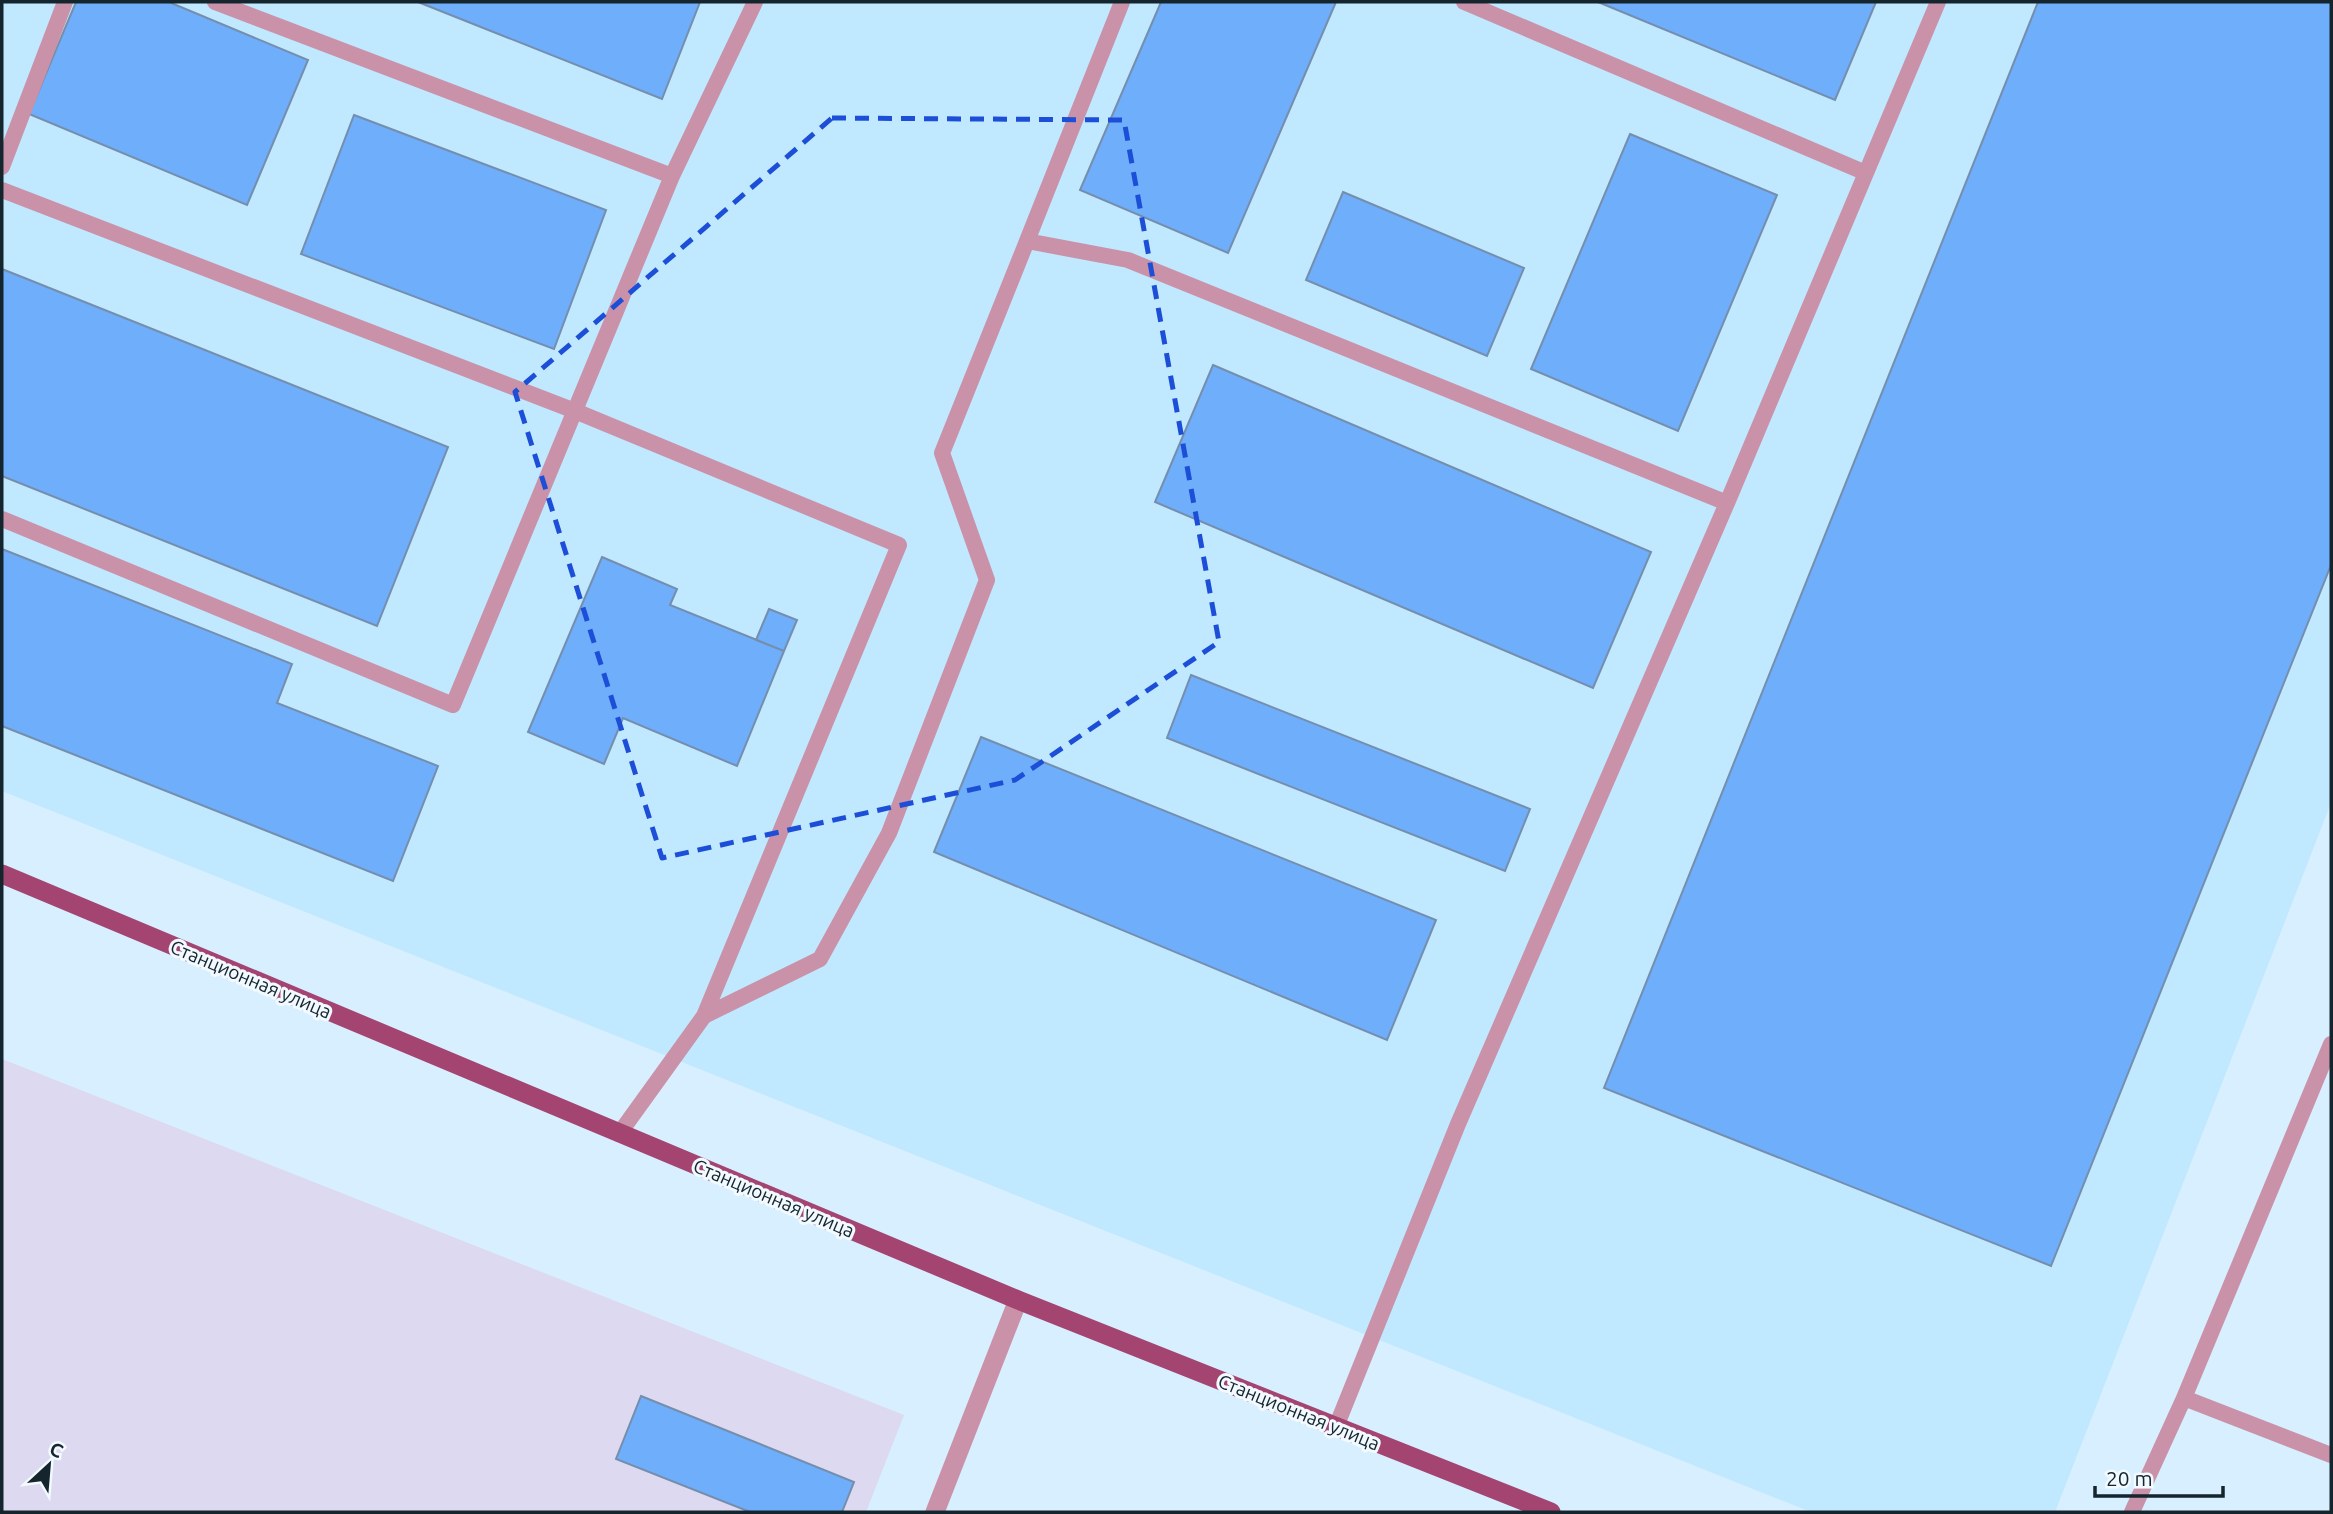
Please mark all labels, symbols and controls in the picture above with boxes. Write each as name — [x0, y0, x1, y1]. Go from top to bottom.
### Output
street label: Станционная улица — [167, 935, 335, 1023]
street label: Станционная улица — [690, 1154, 858, 1242]
street label: Станционная улица — [1215, 1369, 1383, 1455]
north arrow — [14, 1430, 84, 1500]
text: С — [46, 1437, 67, 1462]
scale bar — [2095, 1454, 2223, 1498]
text: 20 m — [2106, 1466, 2153, 1490]

